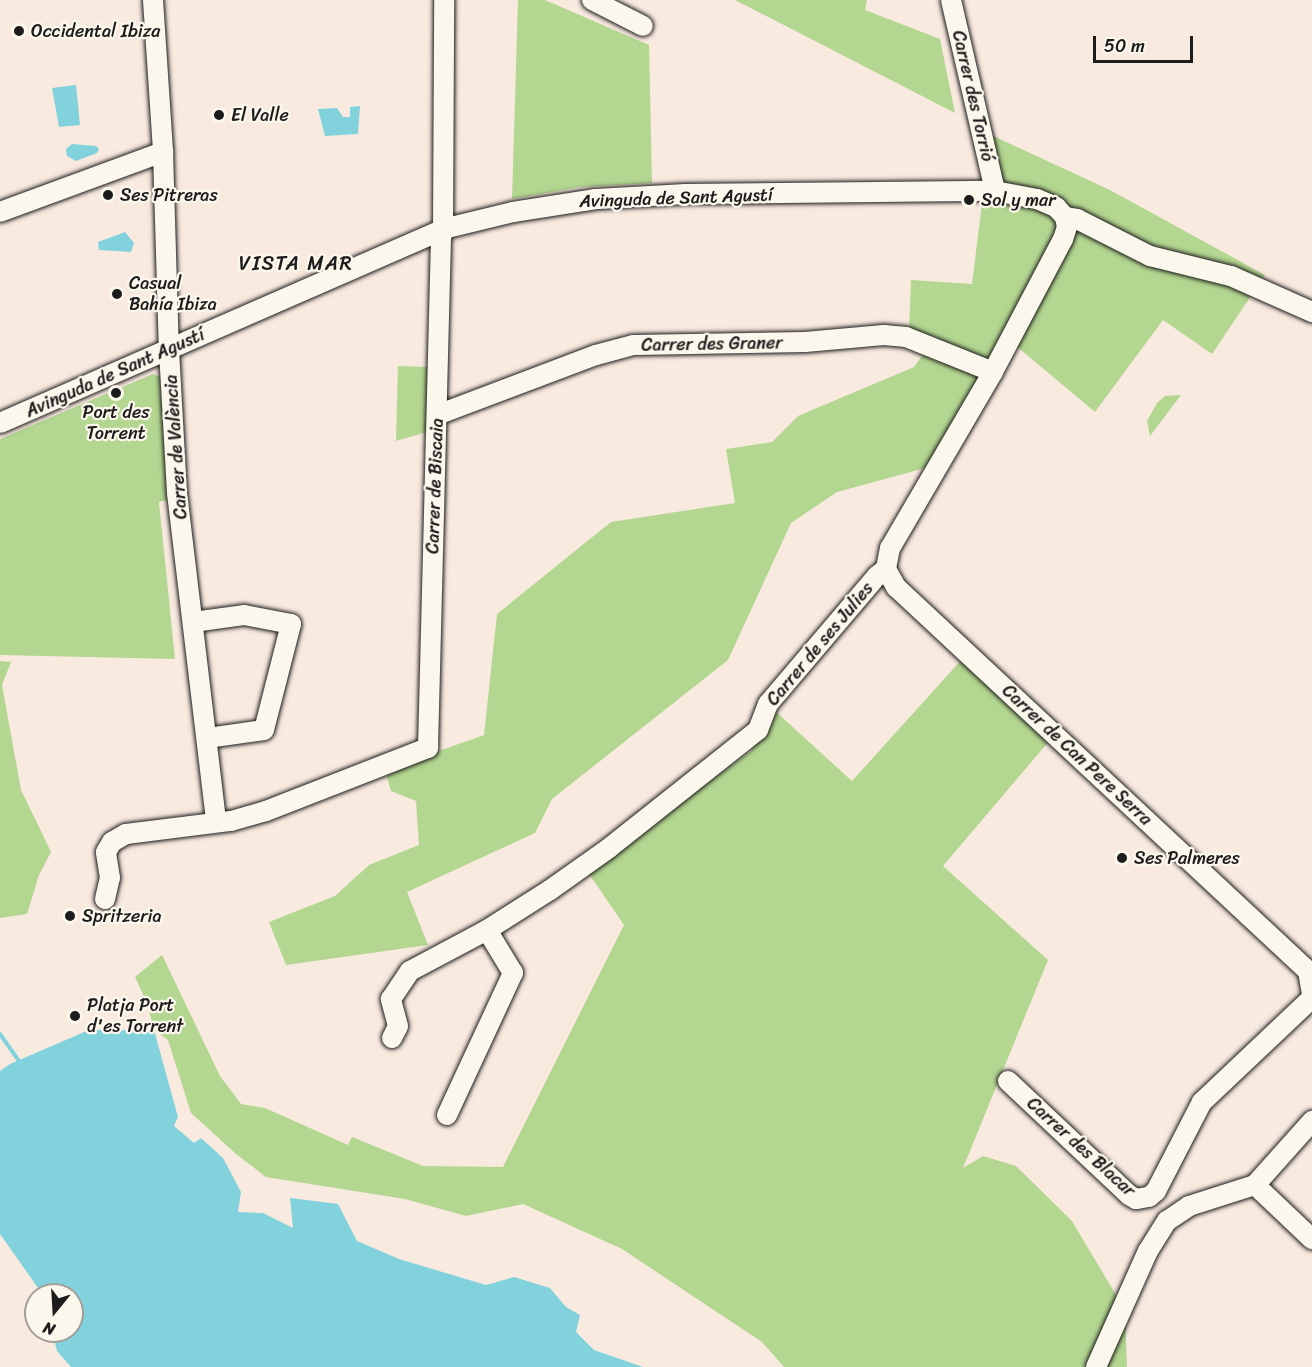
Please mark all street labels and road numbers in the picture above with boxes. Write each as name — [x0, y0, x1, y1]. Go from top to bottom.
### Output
street label: Carrer des Torrió — [947, 28, 999, 164]
street label: Avinguda de Sant Agustí — [579, 184, 773, 212]
street label: Avinguda de Sant Agustí — [22, 324, 208, 422]
street label: Carrer des Graner — [641, 332, 783, 356]
street label: Carrer de València — [160, 374, 192, 520]
street label: Carrer de Biscaia — [422, 417, 448, 555]
street label: Carrer de ses Julies — [762, 578, 878, 710]
street label: Carrer de Can Pere Serra — [996, 679, 1158, 831]
street label: Carrer des Blacar — [1022, 1092, 1140, 1202]

